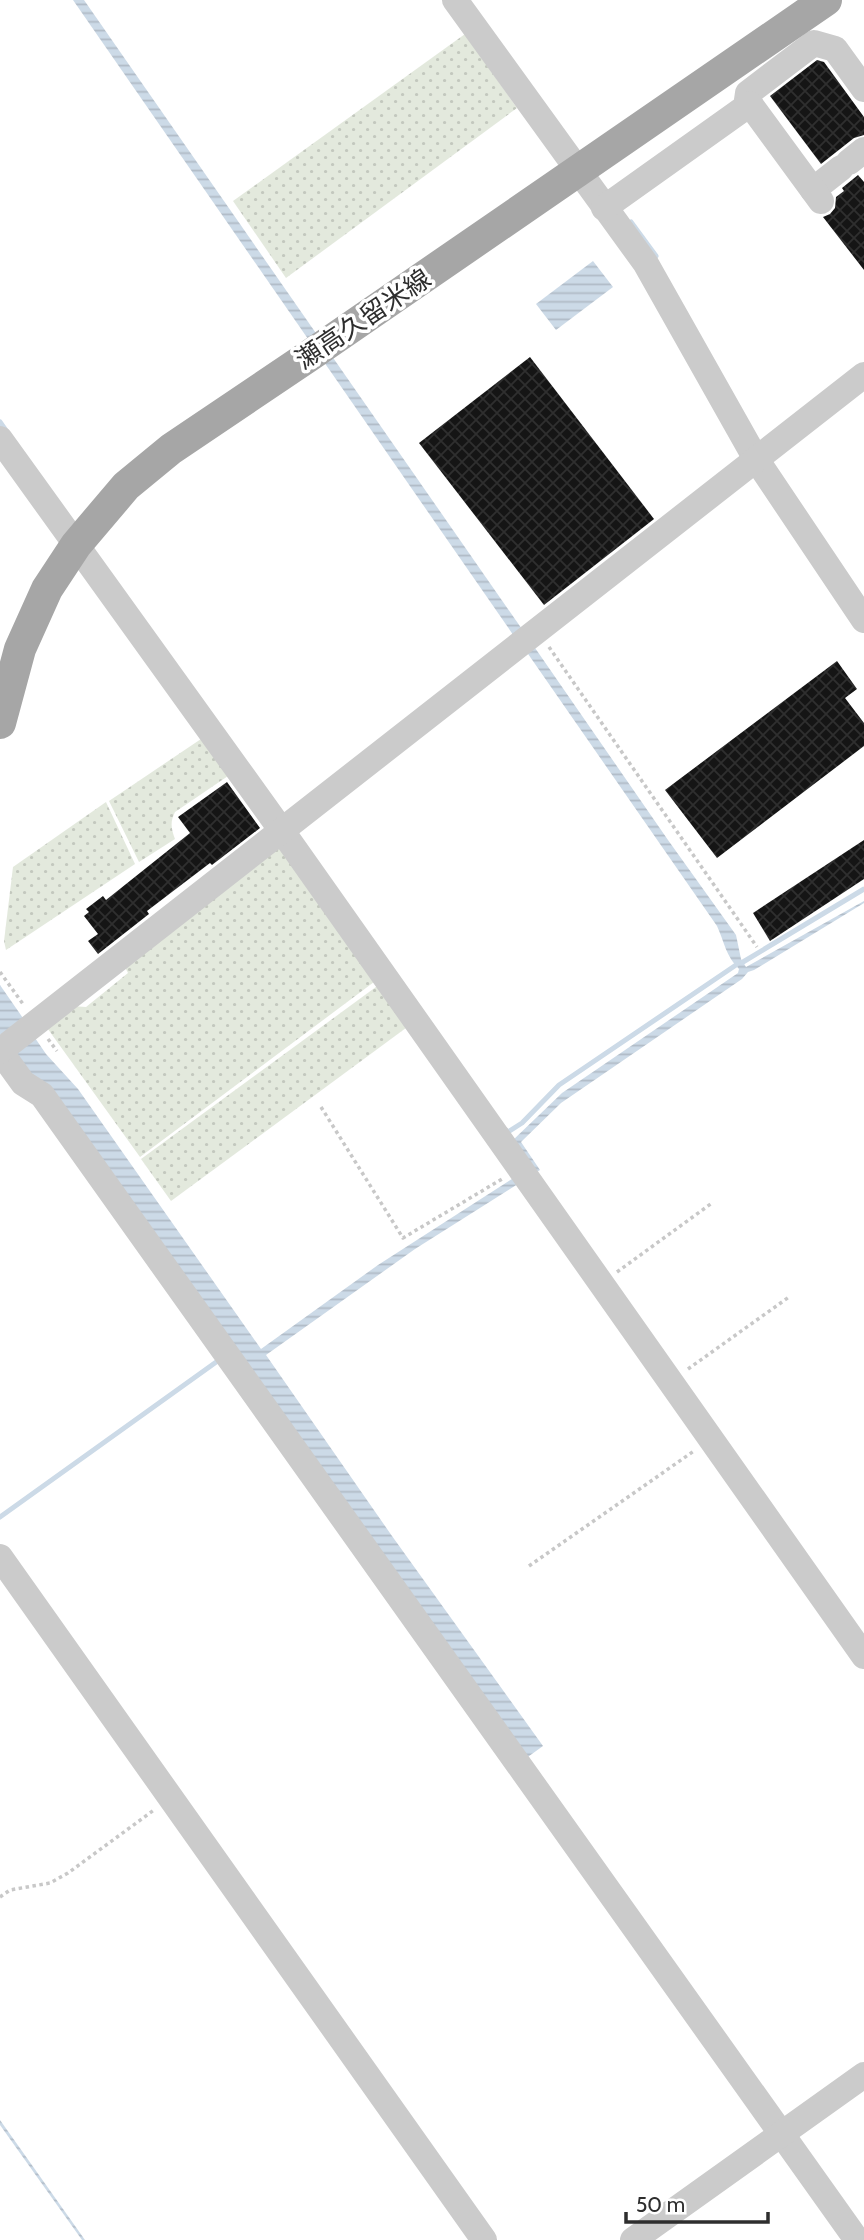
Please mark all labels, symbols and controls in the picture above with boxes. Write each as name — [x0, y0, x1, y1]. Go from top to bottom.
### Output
street label: 瀬高久留米線 — [289, 262, 437, 376]
scale bar — [626, 2180, 768, 2224]
text: 50 m — [636, 2192, 685, 2217]

